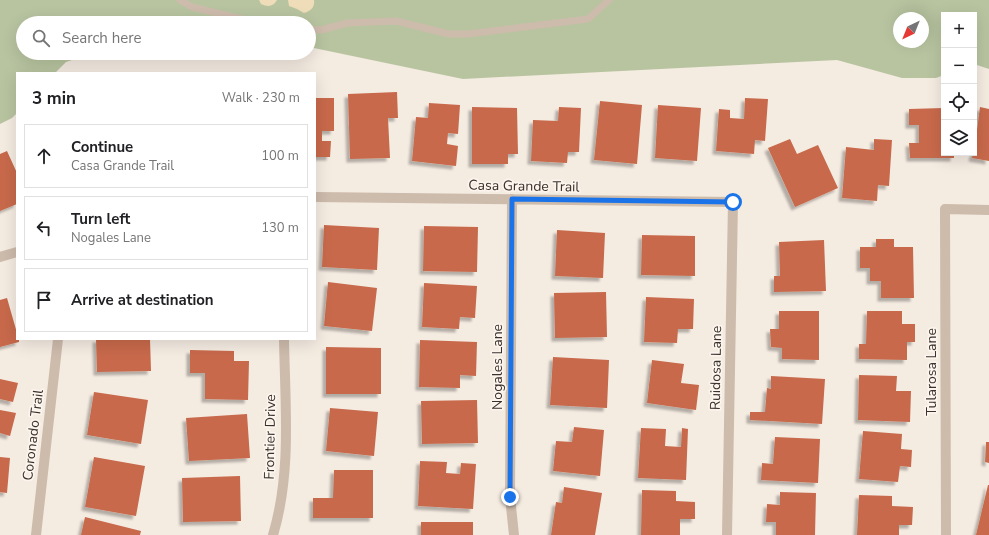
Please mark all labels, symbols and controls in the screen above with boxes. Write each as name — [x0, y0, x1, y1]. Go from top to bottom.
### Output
north arrow — [893, 12, 929, 48]
map controls — [941, 12, 977, 156]
button: + — [941, 12, 977, 48]
search box — [16, 16, 316, 60]
icon: search — [30, 27, 52, 49]
text: Search here — [62, 28, 142, 48]
button: − — [941, 48, 977, 84]
button: locate — [941, 84, 977, 120]
text: 3 min — [32, 87, 76, 110]
text: Walk · 230 m — [222, 89, 300, 107]
button: layers — [941, 120, 977, 156]
text: Continue — [71, 137, 133, 157]
icon: ahead — [33, 145, 55, 167]
text: 100 m — [261, 147, 299, 165]
text: Casa Grande Trail — [71, 157, 174, 175]
street label: Casa Grande Trail — [468, 176, 581, 196]
route start — [724, 193, 742, 211]
text: Turn left — [71, 209, 130, 229]
icon: left — [33, 217, 55, 239]
text: 130 m — [261, 219, 299, 237]
text: Nogales Lane — [71, 229, 151, 247]
icon: arrive — [33, 289, 55, 311]
text: Arrive at destination — [71, 290, 214, 310]
street label: Nogales Lane — [488, 324, 507, 410]
street label: Ruidosa Lane — [706, 326, 726, 410]
street label: Tularosa Lane — [922, 328, 941, 416]
street label: Coronado Trail — [18, 388, 48, 482]
street label: Frontier Drive — [260, 394, 280, 480]
route end — [501, 488, 519, 506]

